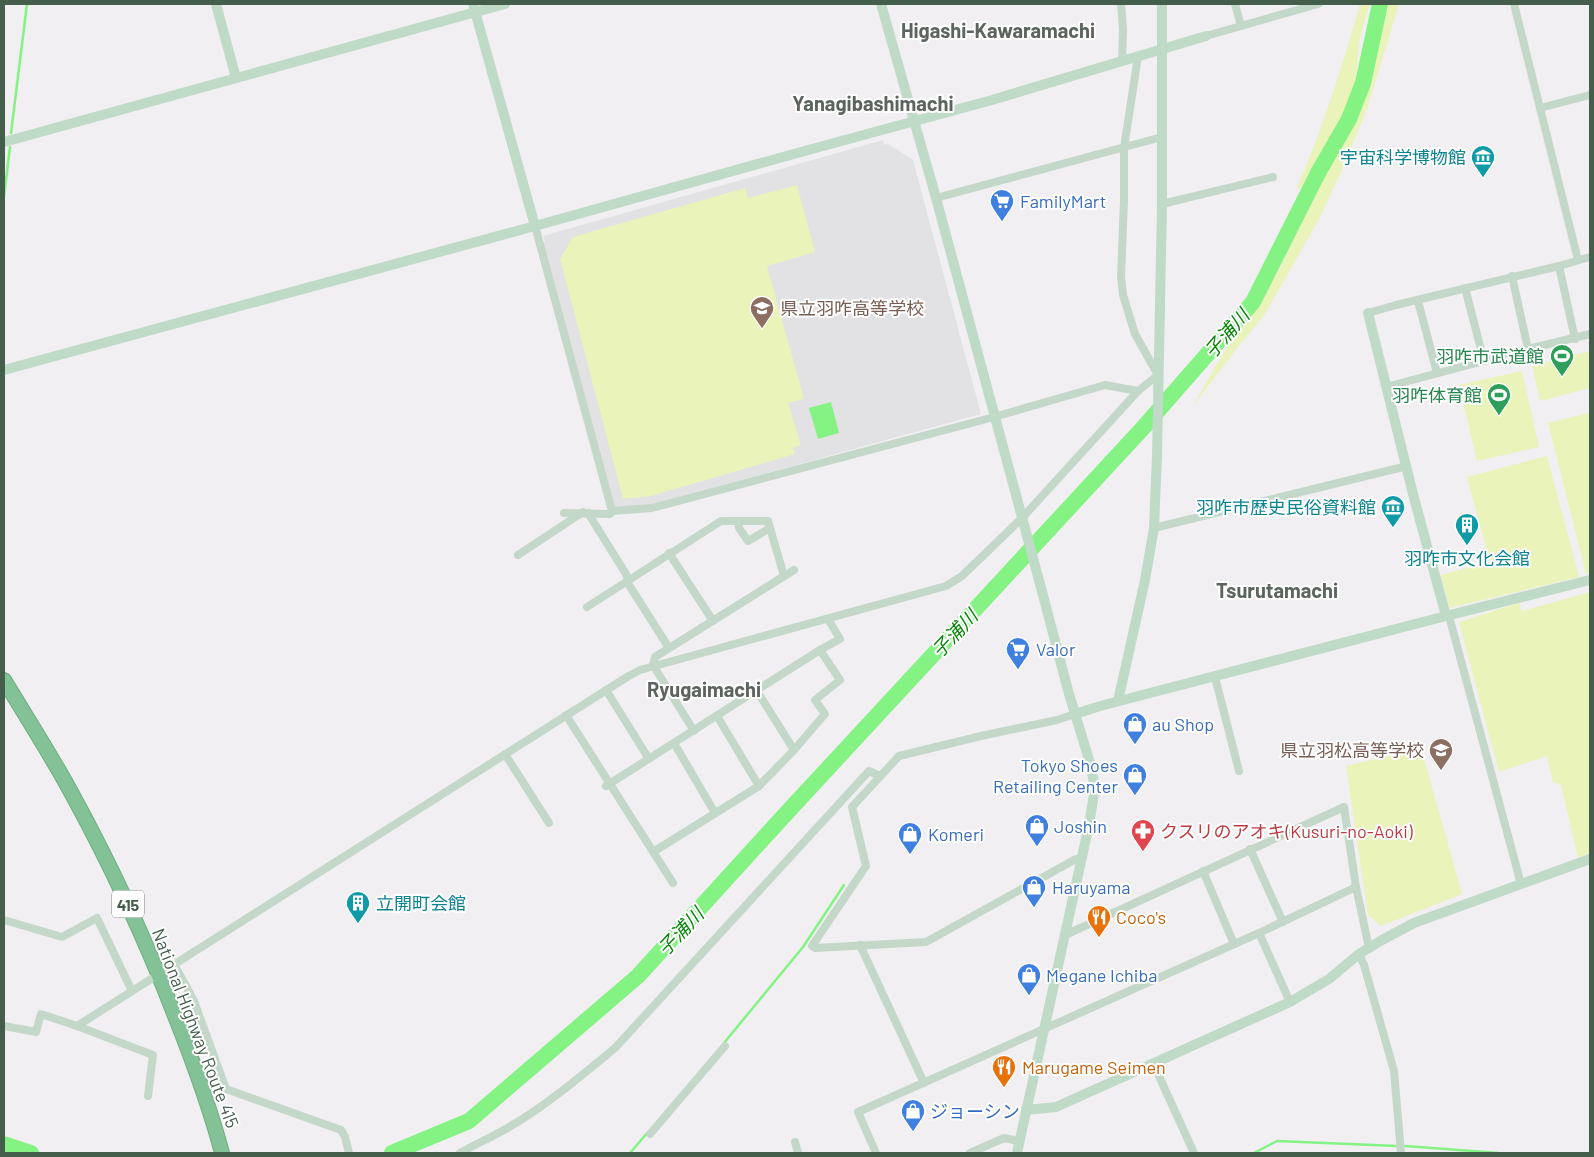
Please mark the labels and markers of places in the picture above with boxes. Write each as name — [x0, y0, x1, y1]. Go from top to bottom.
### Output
museum icon: 宇宙科学博物館 — [1470, 144, 1496, 178]
place label: 宇宙科学博物館 — [1340, 146, 1466, 168]
supermarket icon: FamilyMart — [989, 188, 1015, 222]
place label: FamilyMart — [1020, 190, 1106, 212]
school or university icon: 県立羽咋高等学校 — [749, 295, 775, 329]
place label: 県立羽咋高等学校 — [780, 297, 924, 319]
sports icon: 羽咋市武道館 — [1549, 343, 1575, 377]
place label: 羽咋市武道館 — [1436, 345, 1544, 367]
sports icon: 羽咋体育館 — [1486, 382, 1512, 416]
place label: 羽咋体育館 — [1392, 384, 1482, 406]
museum icon: 羽咋市歴史民俗資料館 — [1380, 494, 1406, 528]
place label: 羽咋市歴史民俗資料館 — [1196, 496, 1376, 518]
building icon: 羽咋市文化会館 — [1454, 512, 1480, 546]
place label: 羽咋市文化会館 — [1404, 547, 1530, 569]
supermarket icon: Valor — [1005, 636, 1031, 670]
place label: Valor — [1036, 638, 1076, 660]
shop icon: au Shop — [1122, 711, 1148, 745]
place label: au Shop — [1152, 713, 1214, 735]
school or university icon: 県立羽松高等学校 — [1428, 737, 1454, 771]
place label: 県立羽松高等学校 — [1280, 739, 1424, 761]
place label: Tokyo Shoes Retailing Center — [993, 754, 1118, 797]
shop icon: Tokyo Shoes Retailing Center — [1122, 762, 1148, 796]
shop icon: Joshin — [1024, 813, 1050, 847]
place label: Joshin — [1054, 815, 1107, 837]
pharmacy icon: クスリのアオキ(Kusuri-no-Aoki) — [1130, 818, 1156, 852]
place label: クスリのアオキ(Kusuri-no-Aoki) — [1160, 820, 1413, 842]
shop icon: Komeri — [897, 821, 923, 855]
place label: Komeri — [928, 823, 984, 845]
shop icon: Haruyama — [1021, 874, 1047, 908]
place label: Haruyama — [1052, 876, 1131, 898]
building icon: 立開町会館 — [345, 890, 371, 924]
place label: 立開町会館 — [376, 892, 466, 914]
restaurant icon: Coco's — [1086, 904, 1112, 938]
place label: Coco's — [1116, 906, 1166, 928]
shop icon: Megane Ichiba — [1016, 962, 1042, 996]
place label: Megane Ichiba — [1046, 964, 1157, 986]
restaurant icon: Marugame Seimen — [991, 1054, 1017, 1088]
place label: Marugame Seimen — [1022, 1056, 1166, 1078]
shop icon: ジョーシン — [900, 1098, 926, 1132]
place label: ジョーシン — [930, 1100, 1020, 1122]

